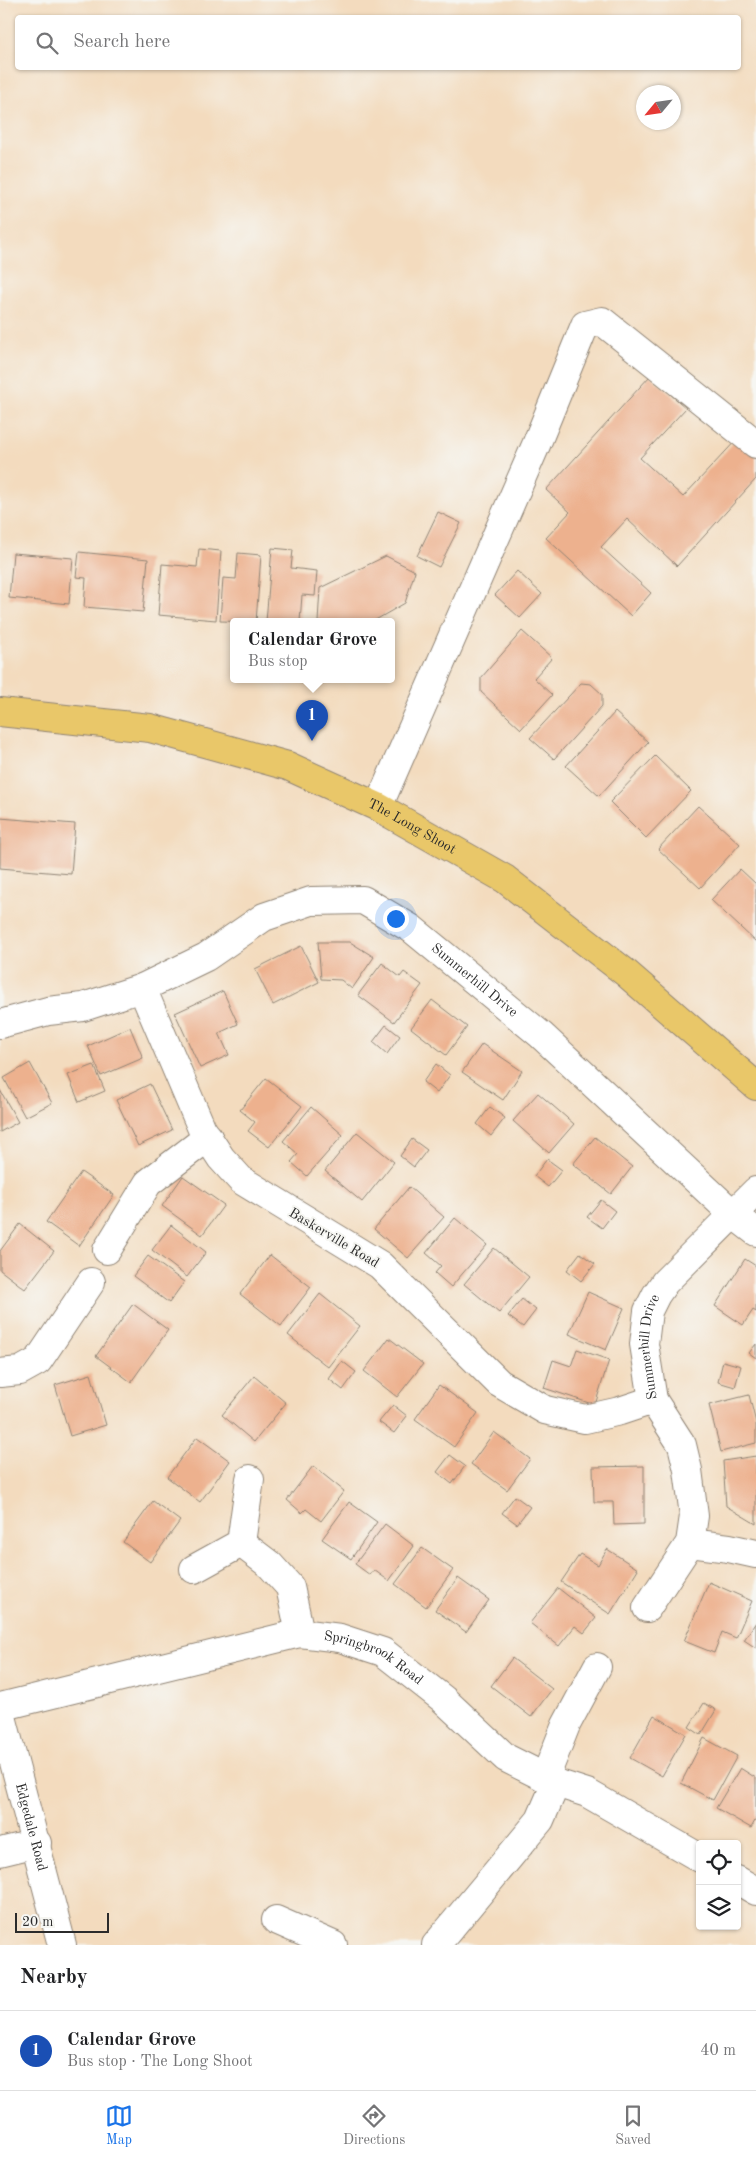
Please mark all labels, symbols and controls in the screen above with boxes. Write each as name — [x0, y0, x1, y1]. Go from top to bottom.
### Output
search box — [15, 15, 741, 70]
icon: search — [33, 29, 61, 57]
text: Search here — [73, 33, 170, 52]
north arrow — [636, 85, 681, 130]
popup — [230, 618, 395, 683]
text: Calendar Grove — [248, 631, 377, 650]
text: Bus stop — [248, 654, 308, 670]
pin: 1 — [296, 700, 328, 741]
street label: The Long Shoot — [366, 796, 458, 857]
your location — [383, 906, 409, 932]
street label: Summerhill Drive — [428, 941, 520, 1020]
street label: Baskerville Road — [286, 1206, 382, 1270]
street label: Summerhill Drive — [637, 1292, 662, 1401]
street label: Springbrook Road — [323, 1629, 425, 1687]
street label: Edgedale Road — [13, 1781, 49, 1873]
map controls — [696, 1840, 741, 1930]
button: locate — [696, 1840, 741, 1885]
button: layers — [696, 1885, 741, 1930]
scale bar — [15, 1910, 109, 1933]
text: 20 m — [22, 1915, 53, 1929]
text: Nearby — [20, 1967, 88, 1988]
text: Calendar Grove — [67, 2031, 196, 2050]
text: 1 — [31, 2043, 41, 2059]
text: 40 m — [700, 2043, 736, 2059]
text: Bus stop · The Long Shoot — [67, 2054, 253, 2070]
tab: Map — [105, 2102, 133, 2149]
tab: Directions — [343, 2102, 405, 2149]
tab: Saved — [615, 2102, 651, 2149]

